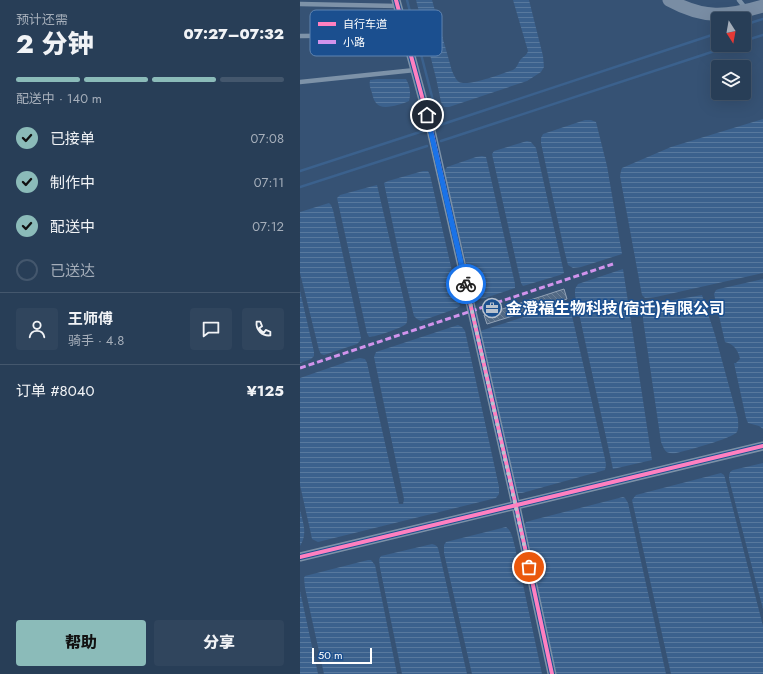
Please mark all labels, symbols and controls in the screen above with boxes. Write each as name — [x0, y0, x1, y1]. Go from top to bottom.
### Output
text: 预计还需 — [16, 10, 68, 29]
legend — [310, 10, 442, 56]
north arrow — [711, 12, 751, 52]
map controls — [711, 12, 751, 100]
text: 自行车道 — [343, 16, 387, 32]
text: 07:27–07:32 — [183, 23, 284, 45]
text: 2 分钟 — [16, 25, 94, 63]
text: 小路 — [343, 34, 365, 50]
button: layers — [711, 60, 751, 100]
text: 配送中 · 140 m — [16, 89, 102, 108]
pin — [410, 98, 444, 132]
icon: home — [416, 104, 438, 126]
icon: check — [16, 127, 38, 149]
text: 已接单 — [50, 128, 95, 150]
text: 07:08 — [251, 129, 284, 148]
icon: check — [16, 171, 38, 193]
text: 制作中 — [50, 172, 95, 194]
text: 07:11 — [254, 173, 284, 192]
icon: check — [16, 215, 38, 237]
text: 配送中 — [50, 216, 95, 238]
text: 07:12 — [252, 217, 284, 236]
text: 已送达 — [50, 260, 95, 282]
courier — [446, 264, 486, 304]
icon: bike — [455, 273, 477, 295]
office icon: 金澄福生物科技(宿迁)有限公司 — [481, 297, 503, 319]
place label: 金澄福生物科技(宿迁)有限公司 — [506, 297, 725, 320]
button: person — [16, 308, 58, 350]
text: 王师傅 — [68, 308, 113, 330]
button: chat — [190, 308, 232, 350]
button: phone — [242, 308, 284, 350]
text: 骑手 · 4.8 — [68, 331, 124, 350]
text: 订单 #8040 — [16, 380, 95, 402]
text: ¥125 — [247, 380, 284, 402]
pin — [512, 550, 546, 584]
icon: bag — [518, 556, 540, 578]
button: 帮助 — [16, 620, 146, 666]
button: 分享 — [154, 620, 284, 666]
scale bar — [312, 646, 372, 665]
text: 50 m — [318, 647, 343, 663]

